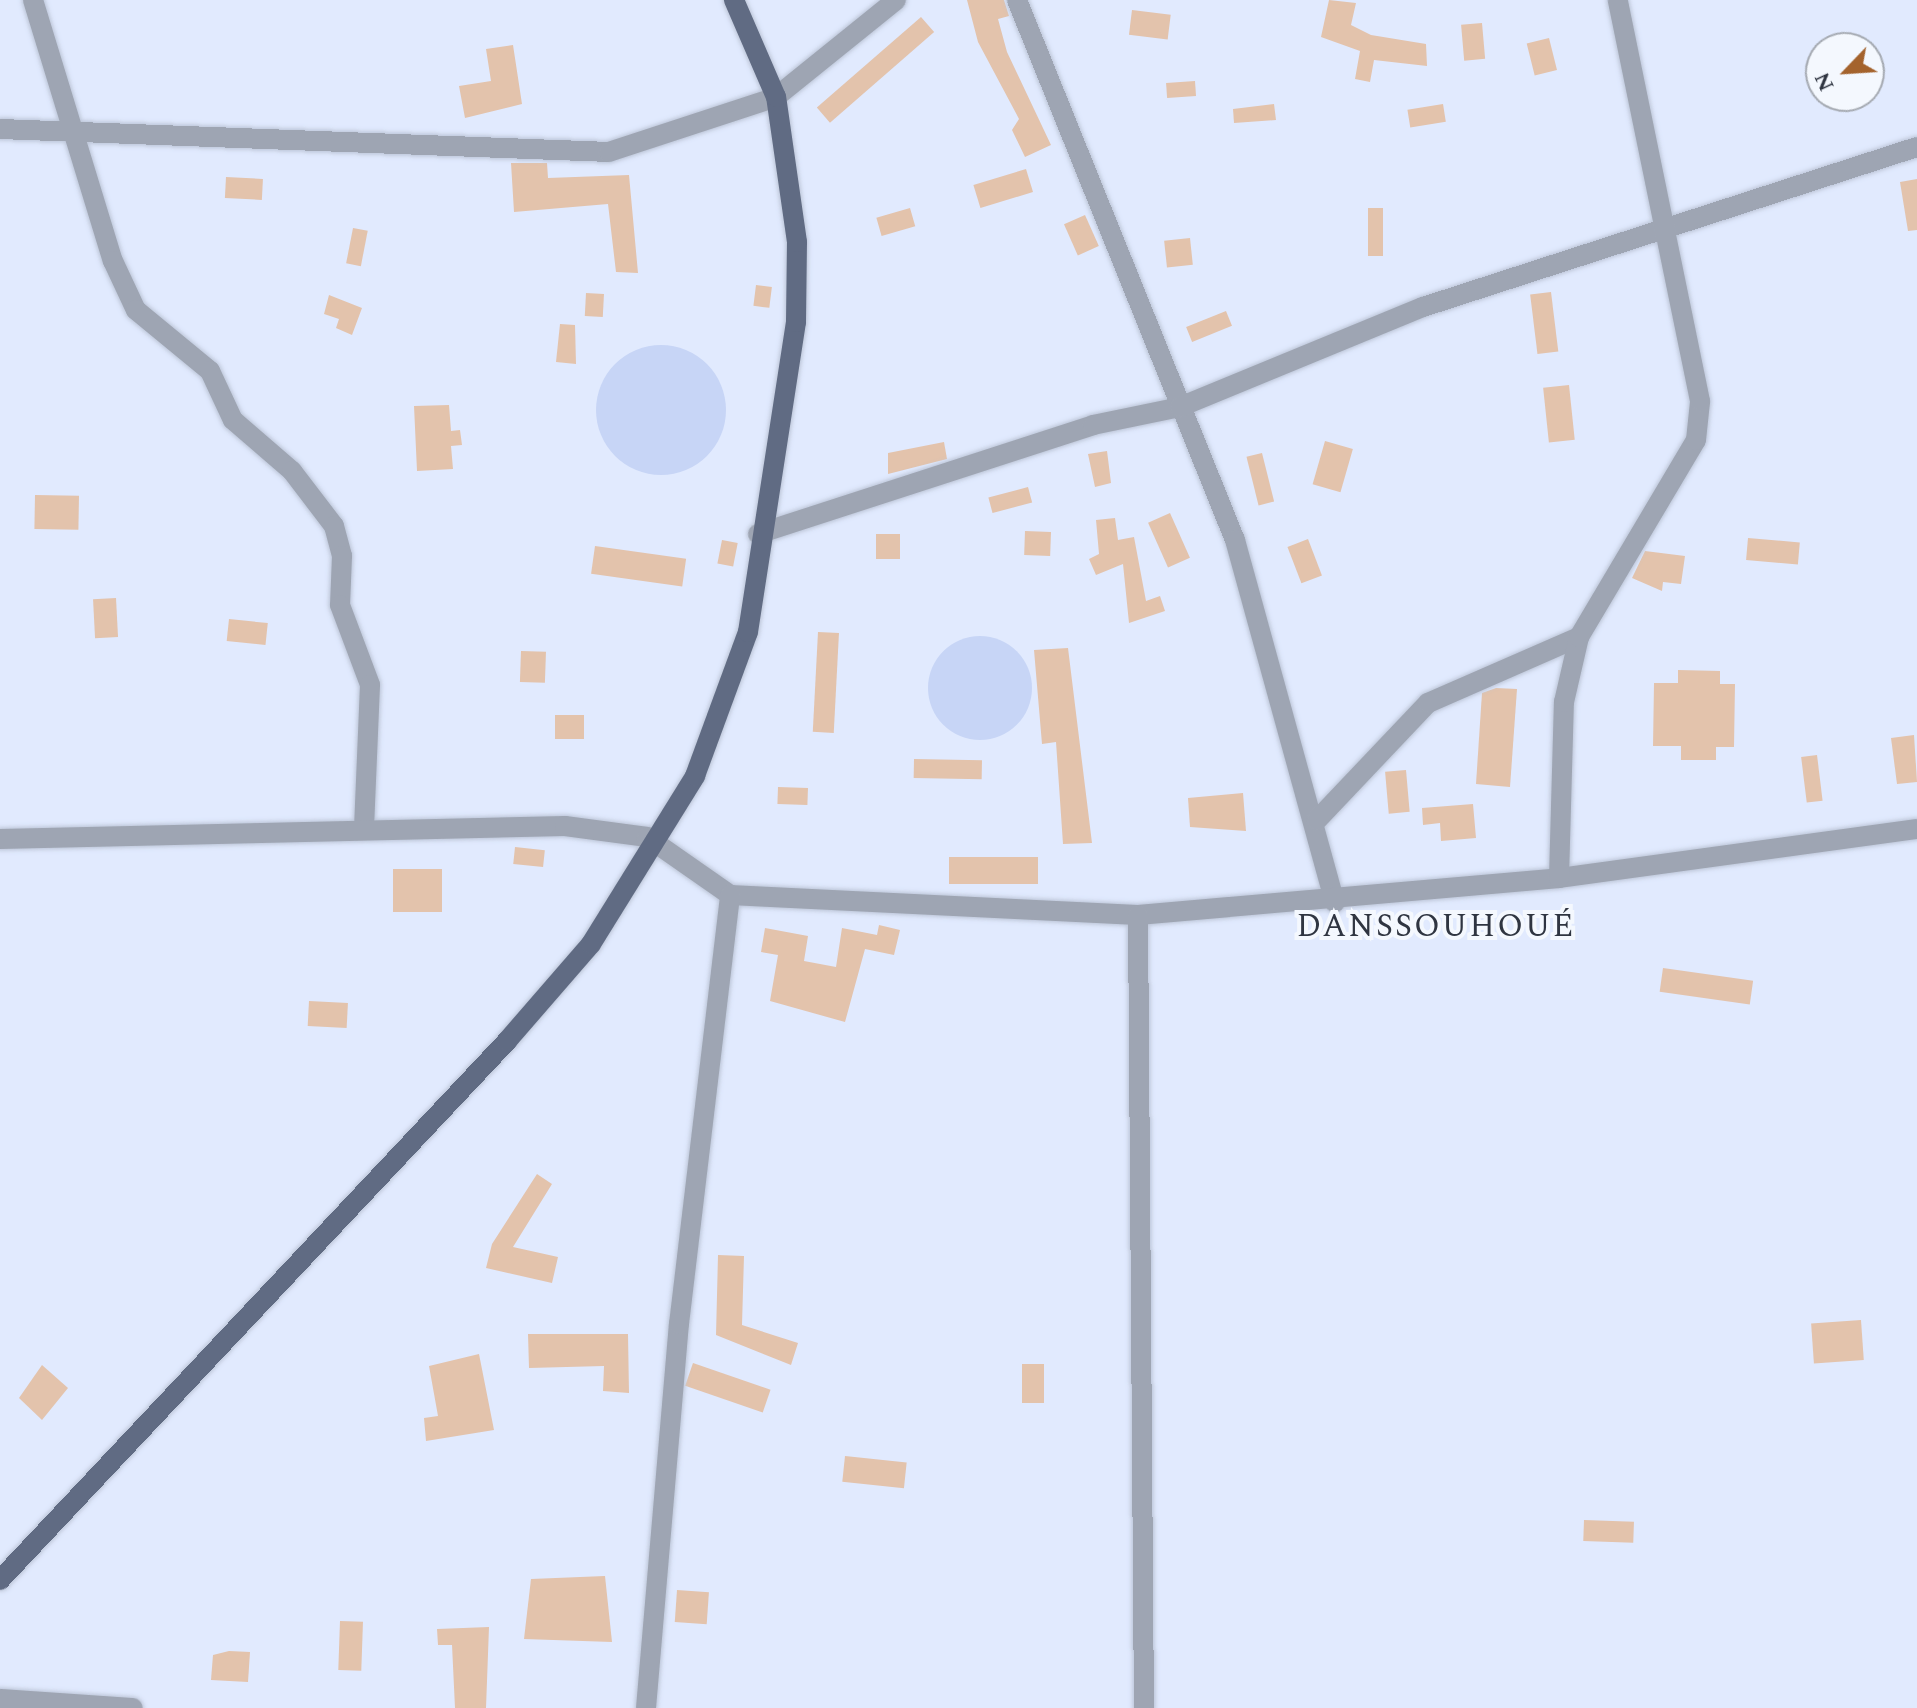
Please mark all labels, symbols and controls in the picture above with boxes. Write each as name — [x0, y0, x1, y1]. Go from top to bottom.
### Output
north arrow — [1805, 32, 1885, 112]
text: N — [1806, 66, 1843, 97]
district label: DANSSOUHOUÉ — [1297, 908, 1575, 946]

